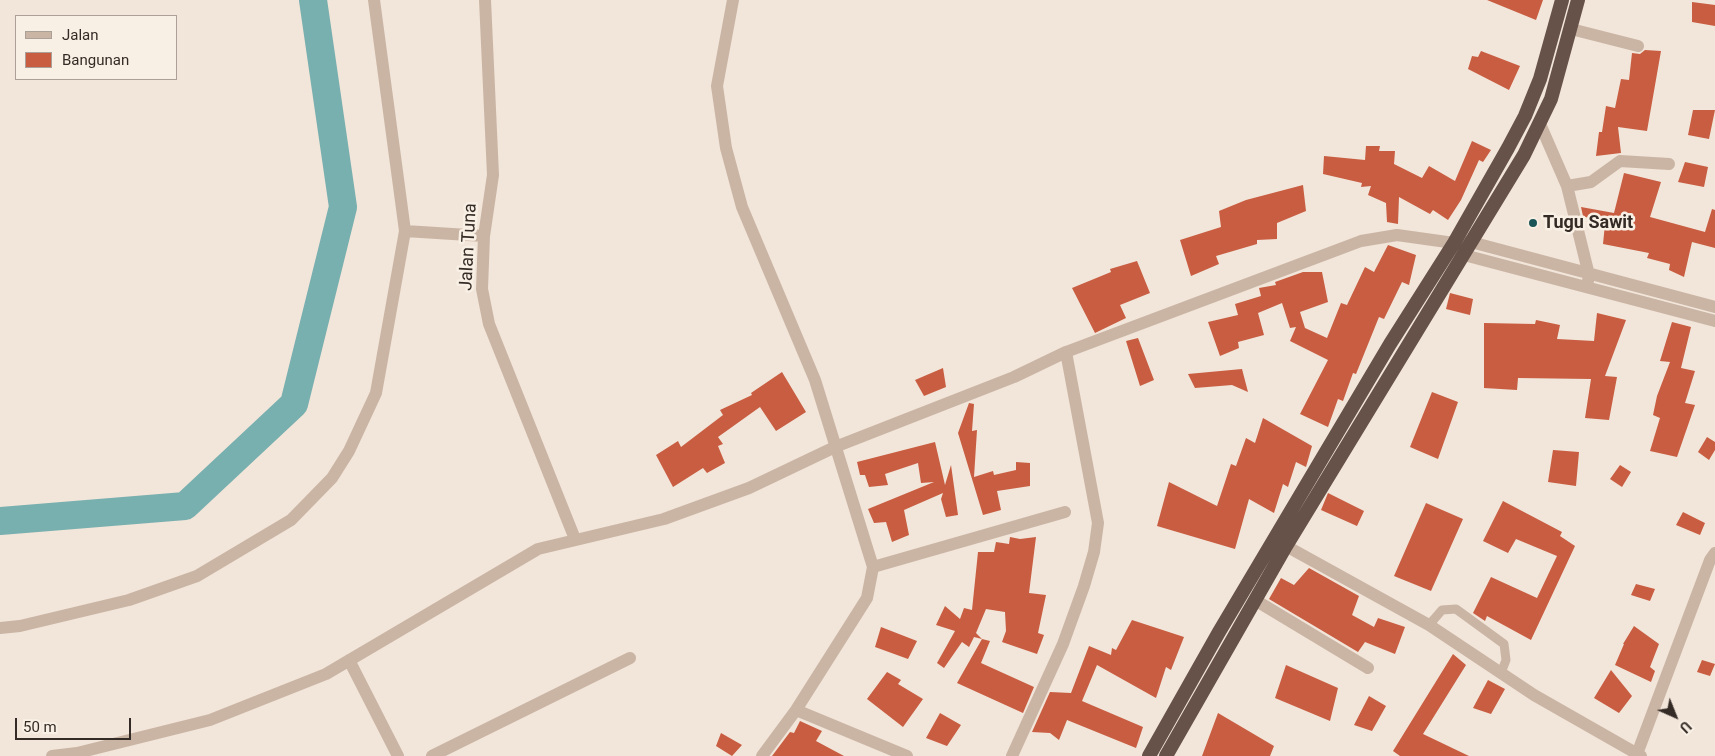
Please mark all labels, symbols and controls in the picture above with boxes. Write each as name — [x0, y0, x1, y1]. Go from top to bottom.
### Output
legend — [15, 15, 178, 80]
text: Jalan — [62, 26, 99, 44]
text: Bangunan — [62, 51, 129, 69]
street label: Jalan Tuna — [456, 203, 482, 291]
place label: Tugu Sawit — [1543, 212, 1633, 234]
marker: Tugu Sawit — [1527, 217, 1539, 229]
north arrow — [1650, 691, 1700, 741]
scale bar — [18, 708, 134, 740]
text: 50 m — [23, 718, 57, 736]
text: U — [1677, 718, 1694, 736]

